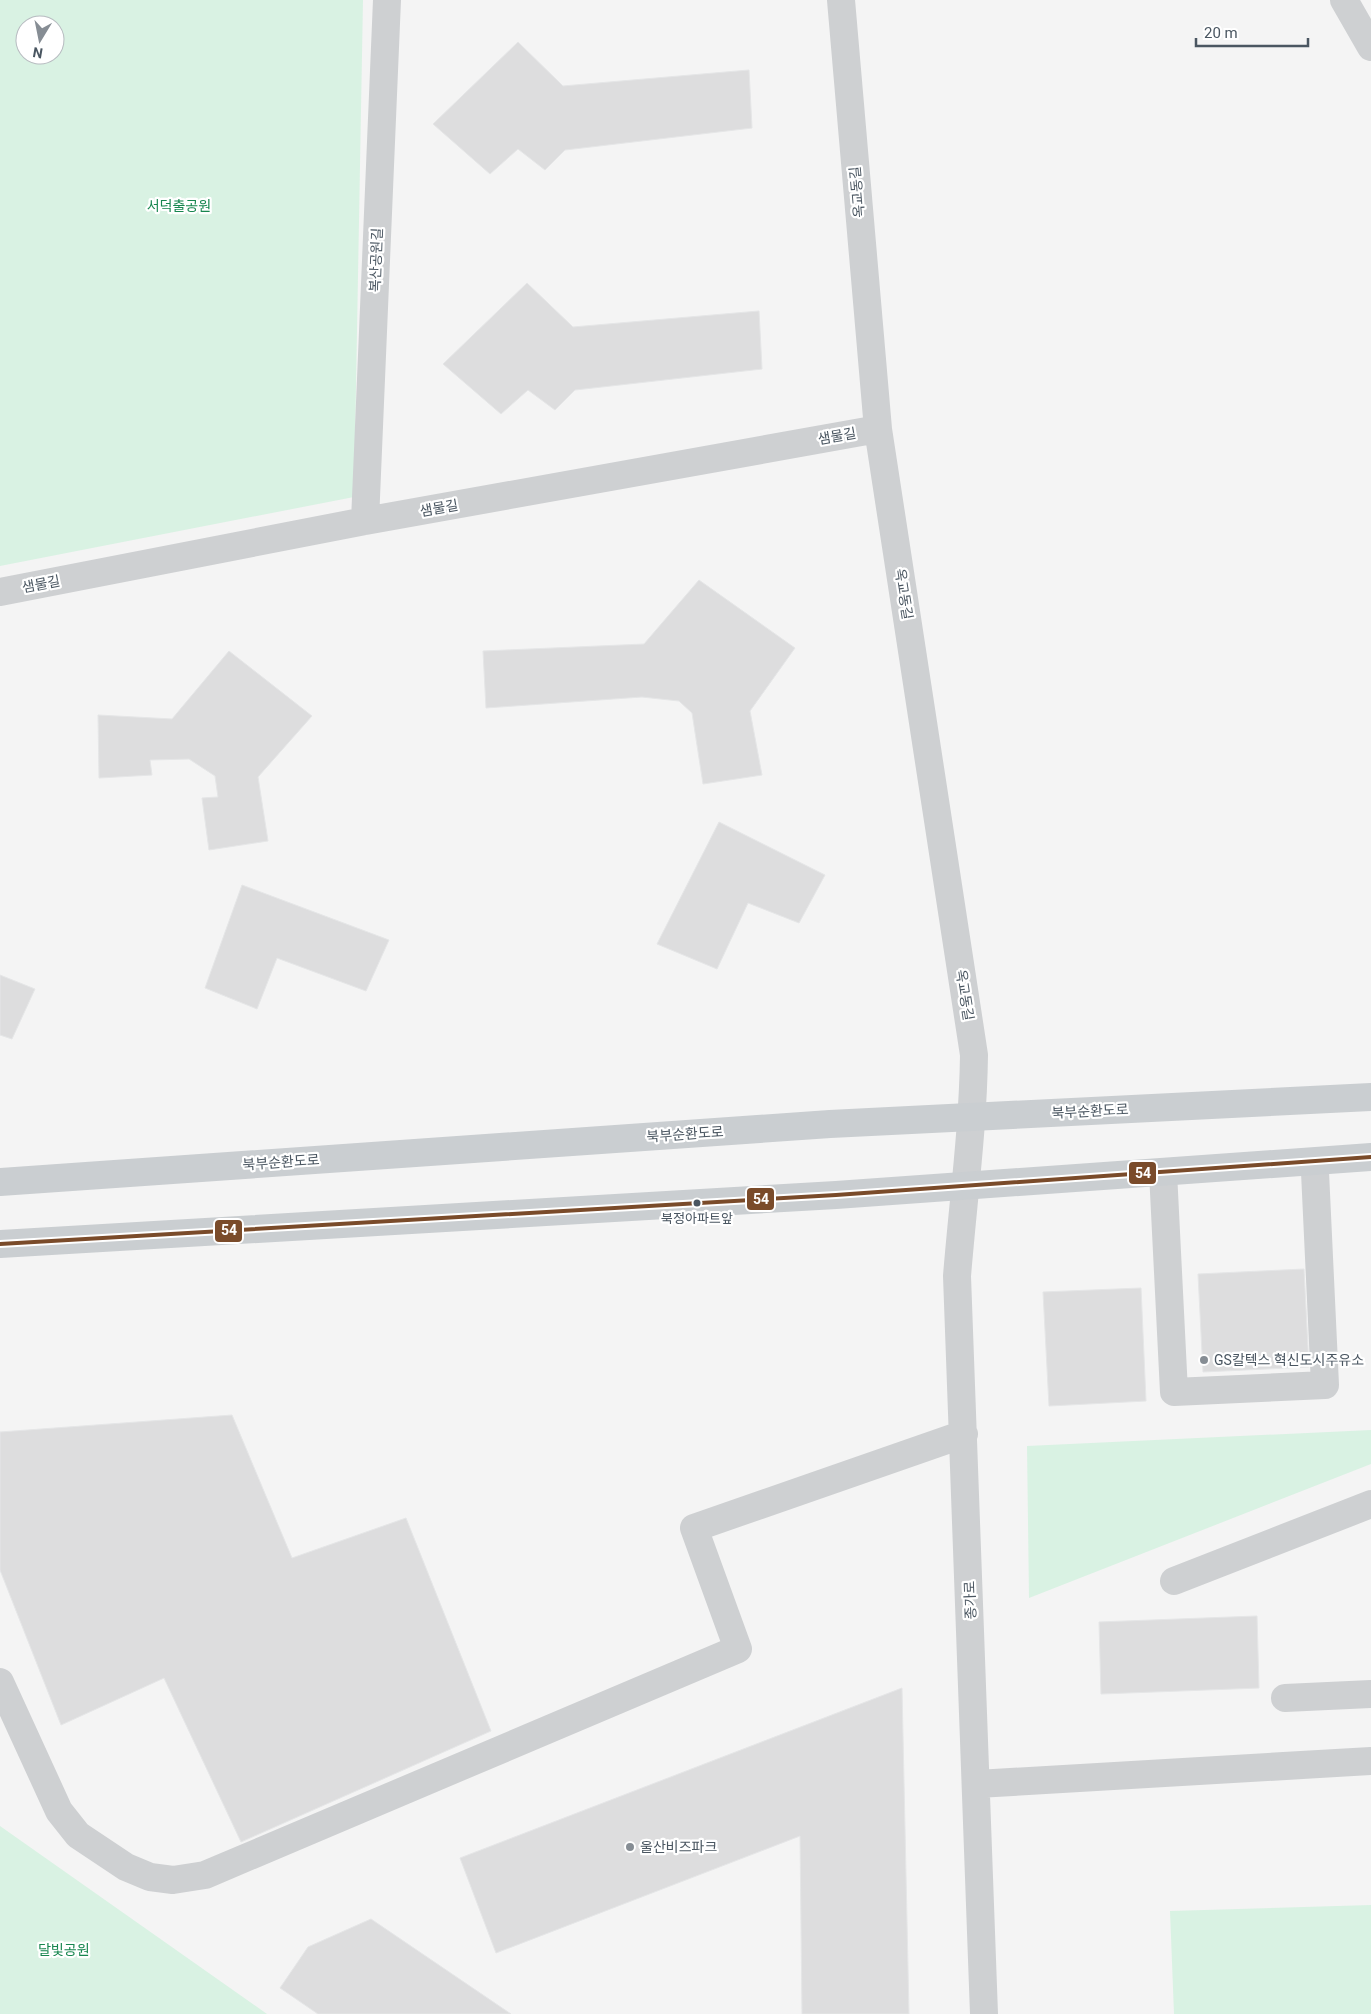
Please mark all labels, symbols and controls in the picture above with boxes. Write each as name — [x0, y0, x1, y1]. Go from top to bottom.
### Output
north arrow — [15, 15, 65, 65]
scale bar — [1196, 15, 1308, 47]
text: 20 m — [1204, 24, 1238, 42]
text: N — [31, 44, 44, 62]
street label: 옥교동길 — [847, 166, 867, 218]
park label: 서덕출공원 — [147, 198, 211, 214]
street label: 복산공원길 — [367, 228, 385, 292]
street label: 샘물길 — [817, 425, 857, 447]
street label: 샘물길 — [419, 497, 459, 519]
street label: 옥교동길 — [892, 567, 916, 621]
street label: 샘물길 — [21, 572, 61, 596]
street label: 옥교동길 — [953, 968, 977, 1022]
street label: 북부순환도로 — [1051, 1101, 1129, 1121]
street label: 북부순환도로 — [646, 1123, 724, 1145]
street label: 북부순환도로 — [242, 1151, 320, 1173]
line badge: 54 — [1128, 1161, 1157, 1185]
text: 54 — [1135, 1165, 1151, 1181]
line badge: 54 — [746, 1187, 775, 1211]
text: 54 — [753, 1191, 769, 1207]
marker: 북정아파트앞 — [692, 1198, 702, 1208]
place label: 북정아파트앞 — [661, 1211, 733, 1226]
line badge: 54 — [214, 1219, 243, 1243]
text: 54 — [221, 1222, 237, 1238]
place label: GS칼텍스 혁신도시주유소 — [1214, 1352, 1364, 1368]
marker: GS칼텍스 혁신도시주유소 — [1198, 1354, 1210, 1366]
street label: 종가로 — [961, 1580, 979, 1620]
place label: 울산비즈파크 — [640, 1839, 717, 1855]
marker: 울산비즈파크 — [624, 1841, 636, 1853]
park label: 달빛공원 — [38, 1942, 90, 1958]

